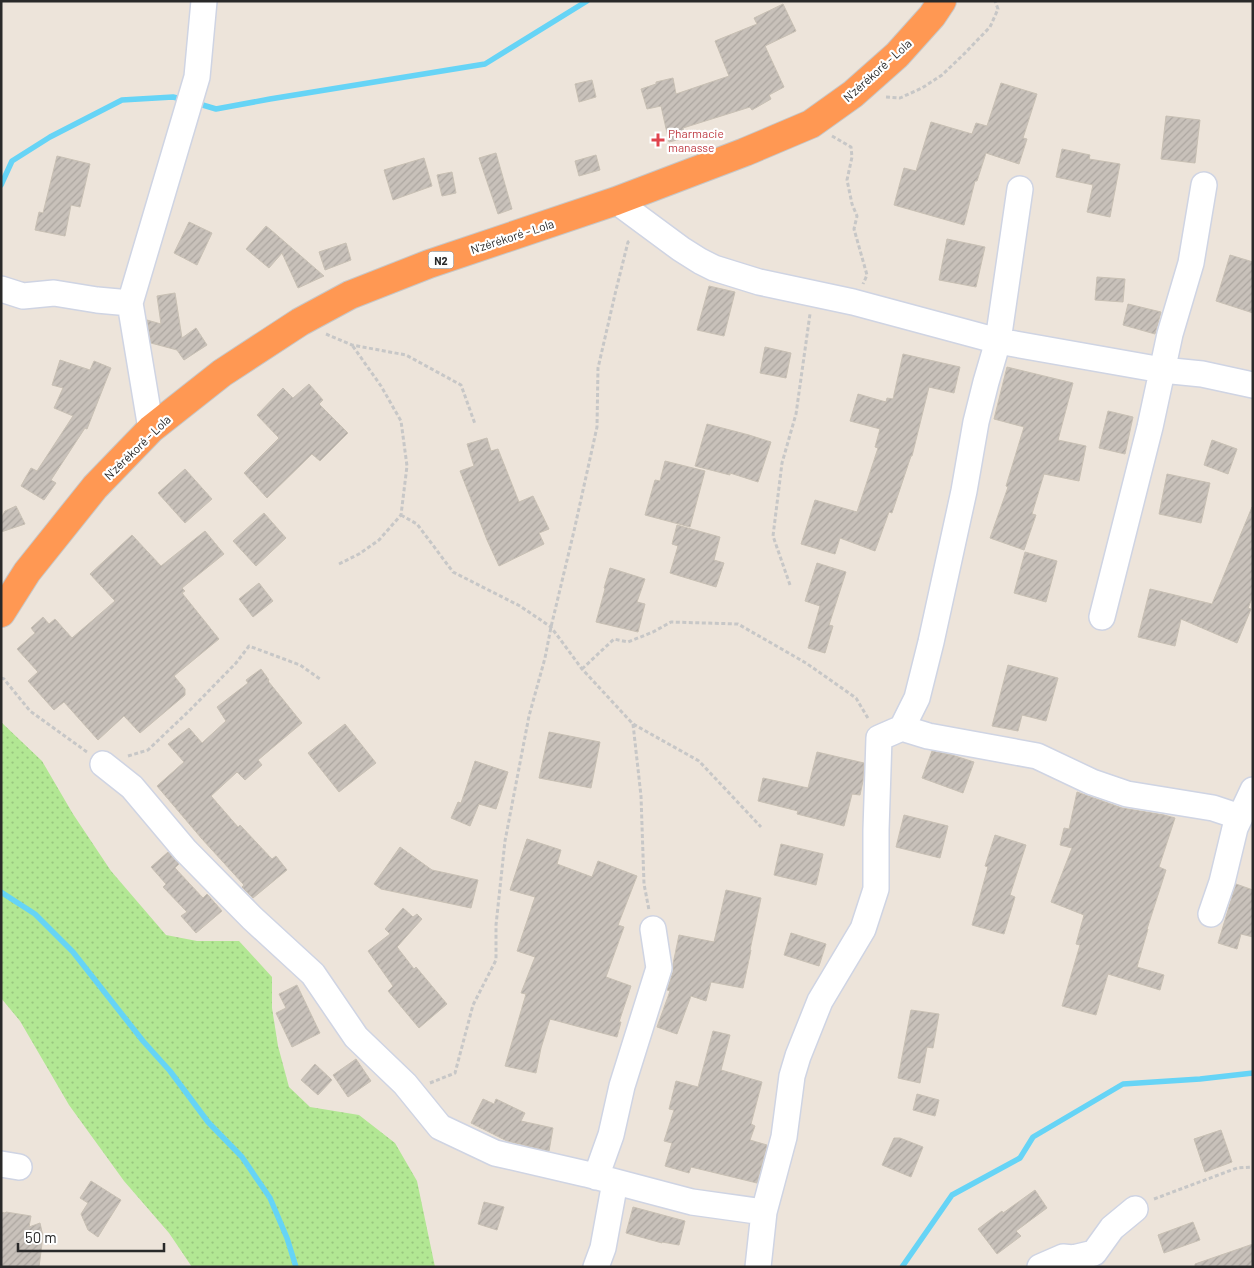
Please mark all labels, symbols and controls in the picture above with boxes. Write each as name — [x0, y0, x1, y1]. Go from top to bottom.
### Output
street label: N'zérékoré - Lola — [840, 36, 914, 104]
place label: Pharmacie manasse — [668, 126, 724, 154]
marker: Pharmacie manasse — [652, 134, 664, 146]
street label: N'zérékoré - Lola — [468, 216, 556, 256]
road number: N2 — [428, 252, 454, 268]
street label: N'zérékoré - Lola — [101, 412, 173, 482]
scale bar — [18, 1220, 164, 1252]
text: 50 m — [25, 1228, 57, 1246]

